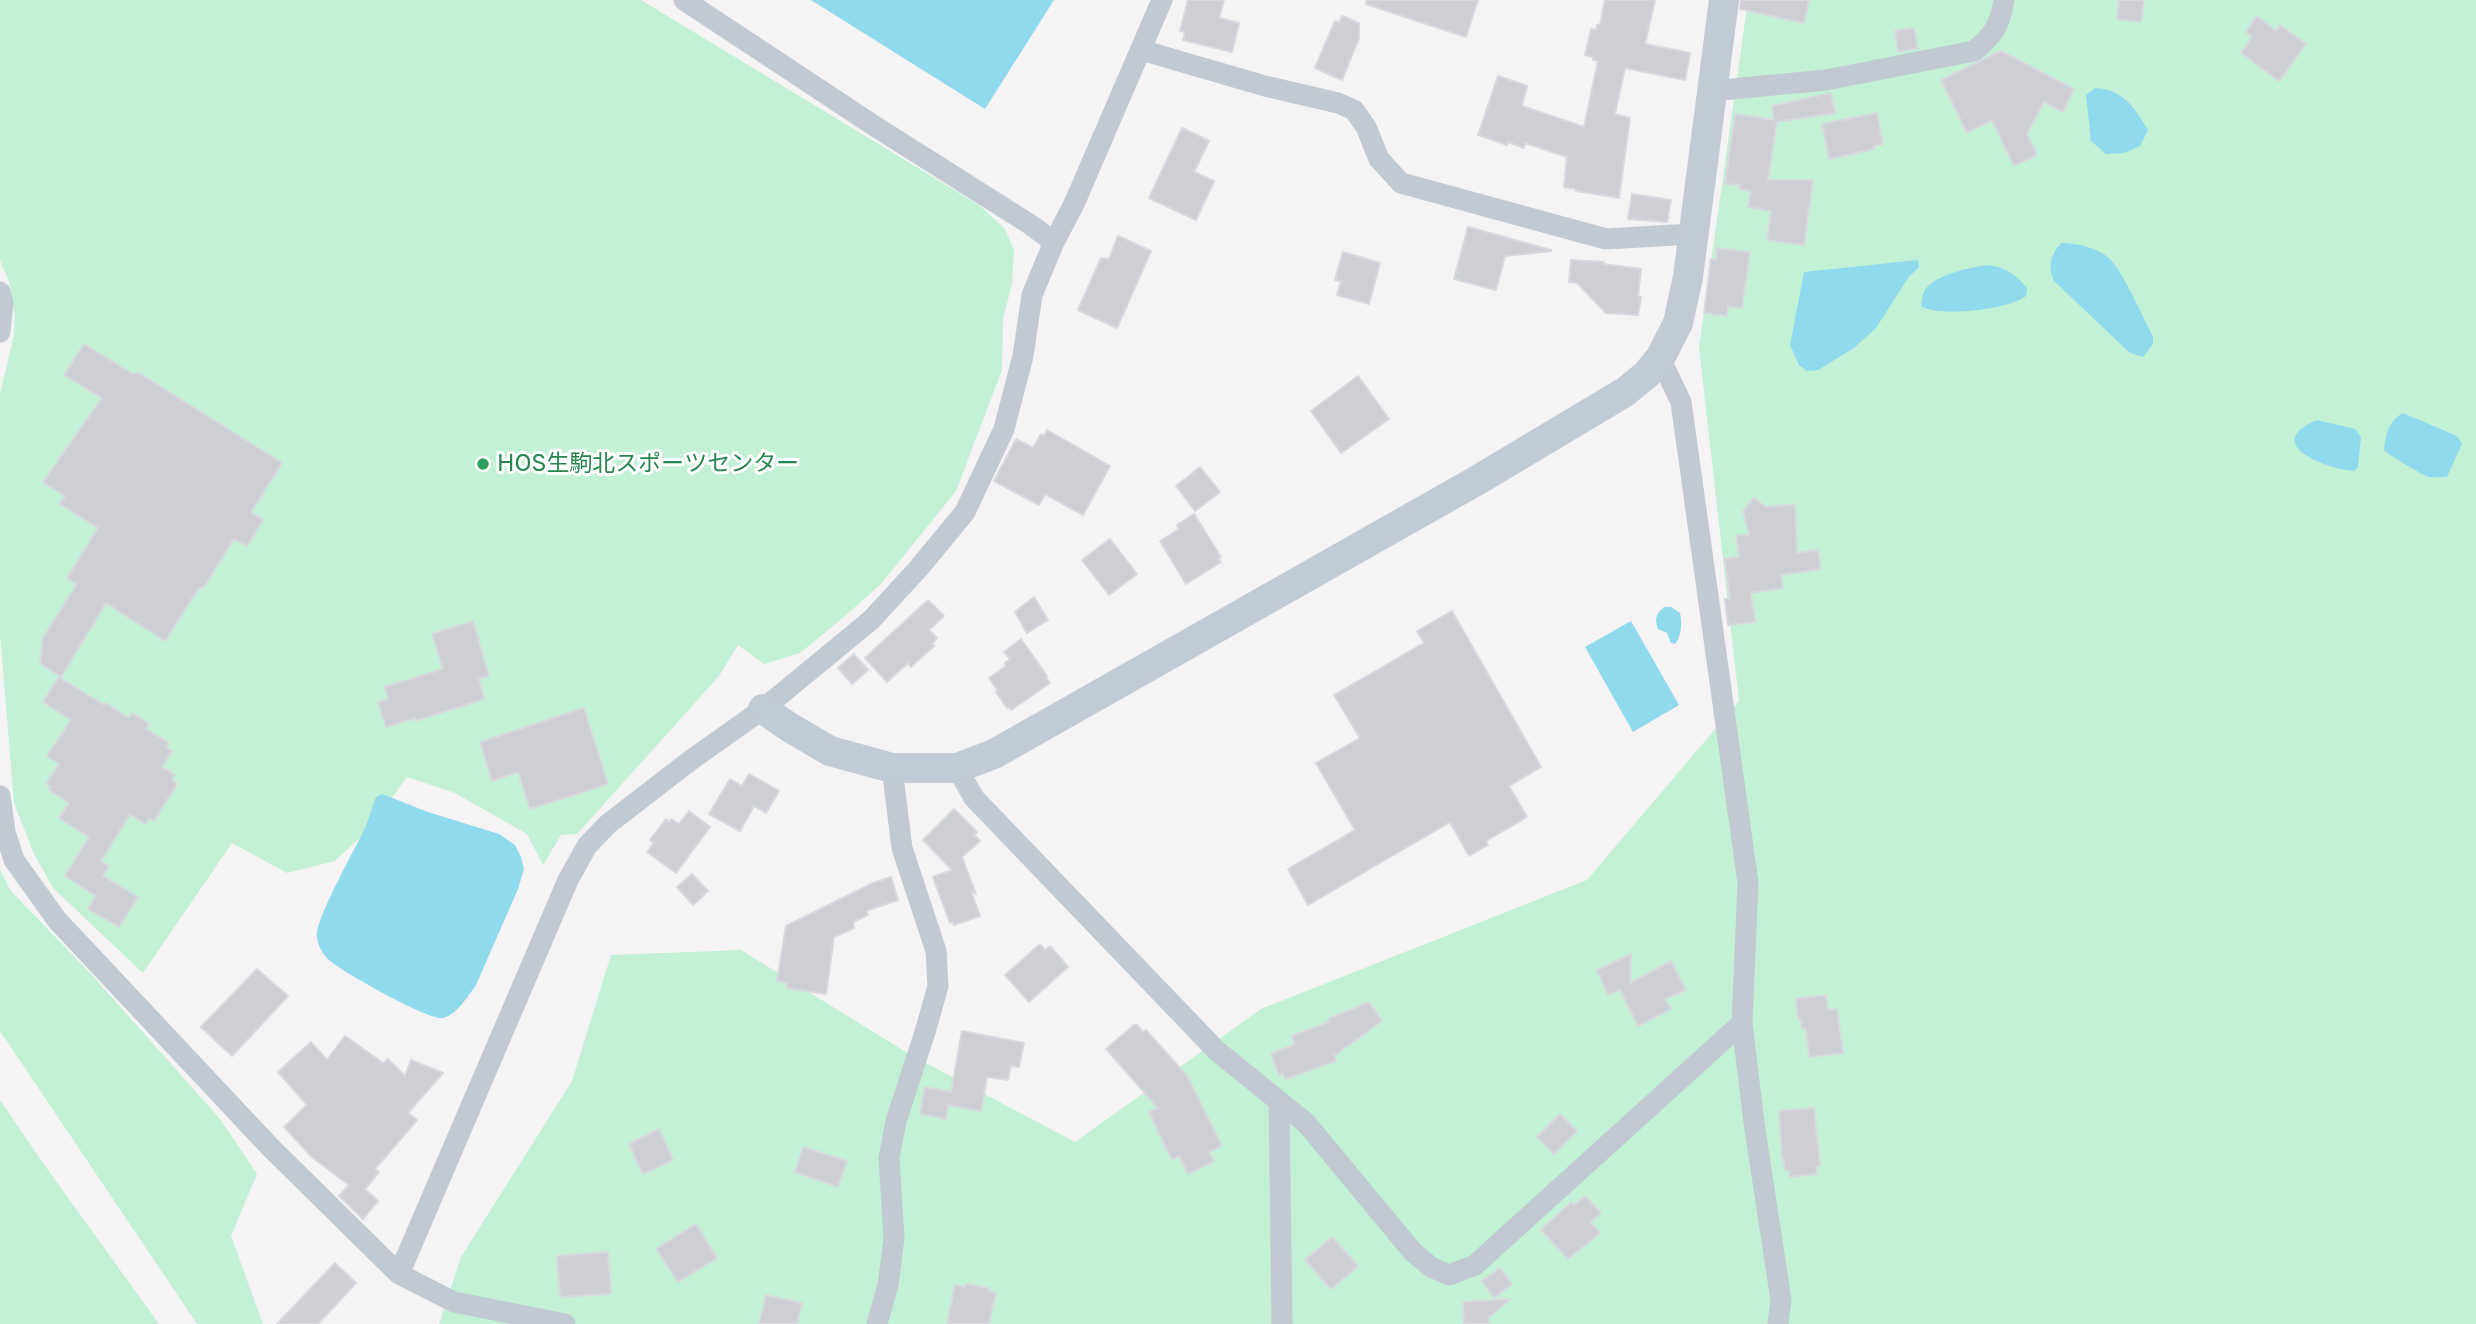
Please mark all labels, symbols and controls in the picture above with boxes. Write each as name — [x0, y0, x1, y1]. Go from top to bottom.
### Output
place label: HOS生駒北スポーツセンター — [497, 450, 799, 478]
marker: HOS生駒北スポーツセンター — [475, 456, 491, 472]

